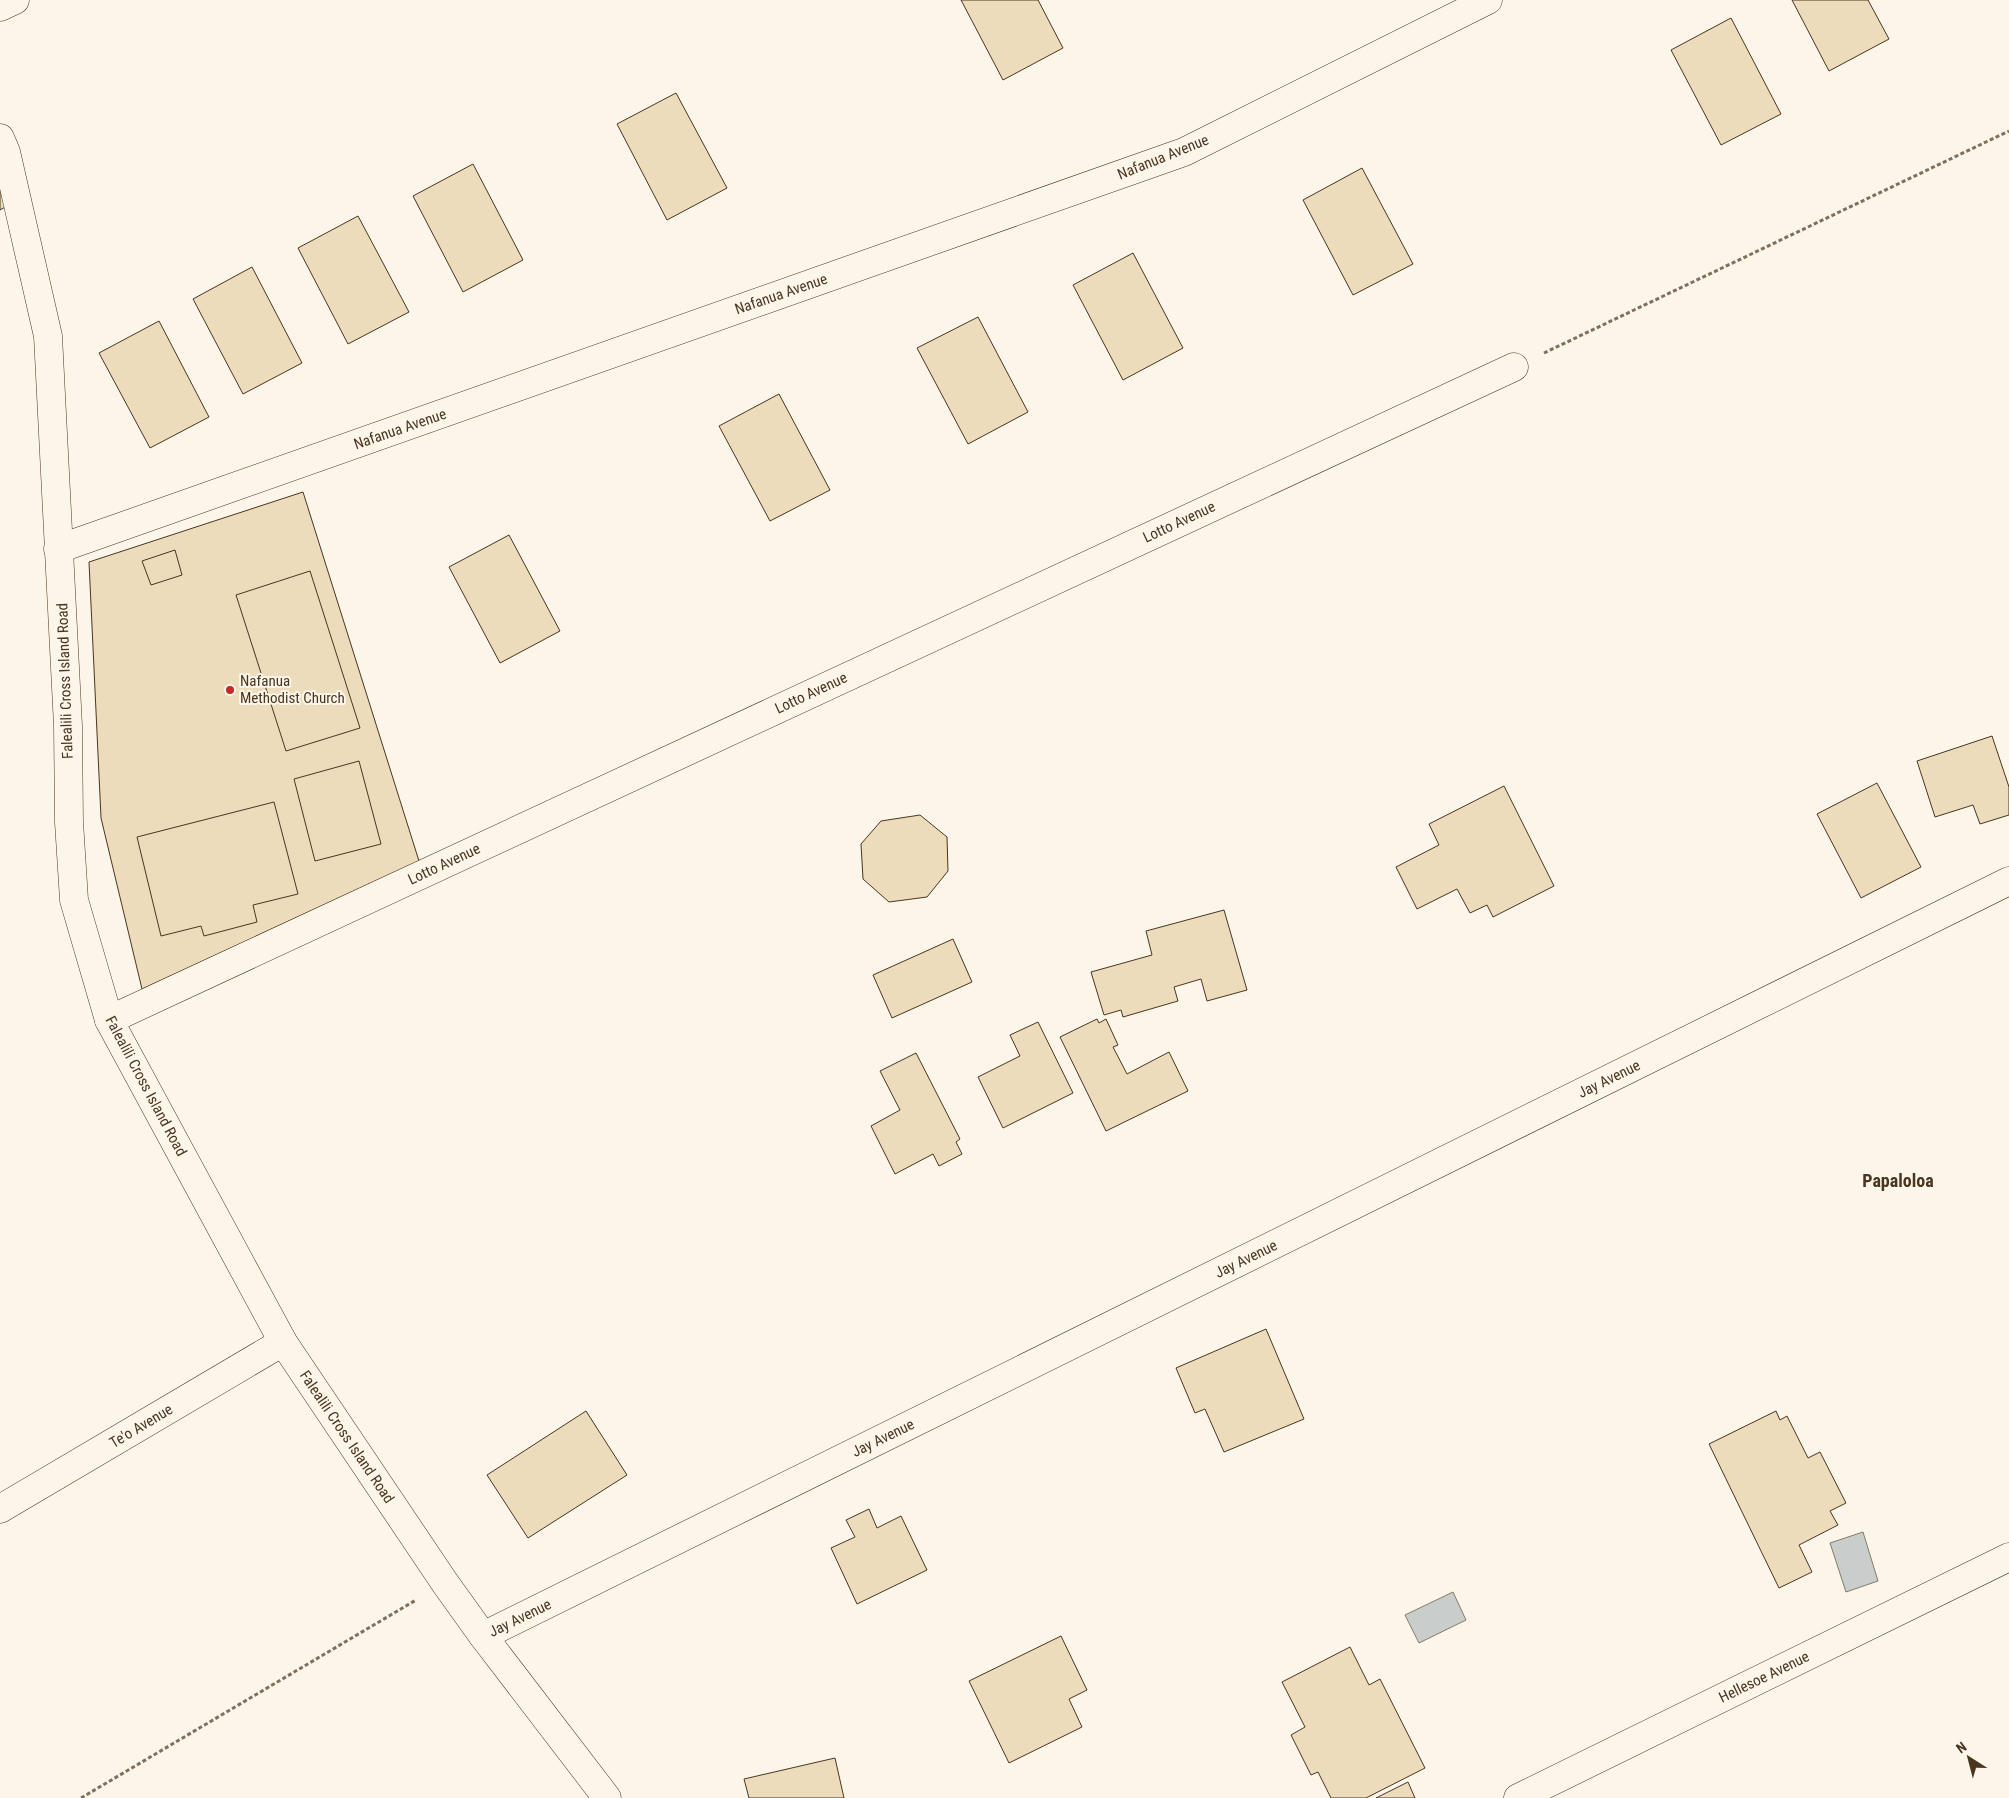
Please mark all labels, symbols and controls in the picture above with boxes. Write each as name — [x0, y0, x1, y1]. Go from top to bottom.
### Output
street label: Nafanua Avenue — [1115, 131, 1211, 183]
street label: Nafanua Avenue — [732, 270, 830, 318]
street label: Nafanua Avenue — [351, 405, 449, 453]
street label: Lotto Avenue — [1140, 497, 1218, 547]
street label: Falealili Cross Island Road — [53, 603, 77, 759]
street label: Lotto Avenue — [772, 668, 850, 718]
place label: Nafanua Methodist Church — [240, 672, 345, 707]
marker: Nafanua Methodist Church — [224, 684, 236, 696]
street label: Lotto Avenue — [405, 839, 483, 889]
street label: Falealili Cross Island Road — [101, 1013, 191, 1159]
street label: Jay Avenue — [1575, 1056, 1643, 1102]
district label: Papaloloa — [1862, 1170, 1934, 1191]
street label: Jay Avenue — [1212, 1236, 1280, 1282]
street label: Falealili Cross Island Road — [296, 1367, 398, 1507]
street label: Te'o Avenue — [106, 1400, 176, 1452]
street label: Jay Avenue — [849, 1415, 917, 1461]
street label: Jay Avenue — [486, 1595, 554, 1641]
street label: Hellesoe Avenue — [1716, 1647, 1812, 1707]
north arrow — [1944, 1733, 1994, 1783]
text: N — [1953, 1738, 1970, 1756]

